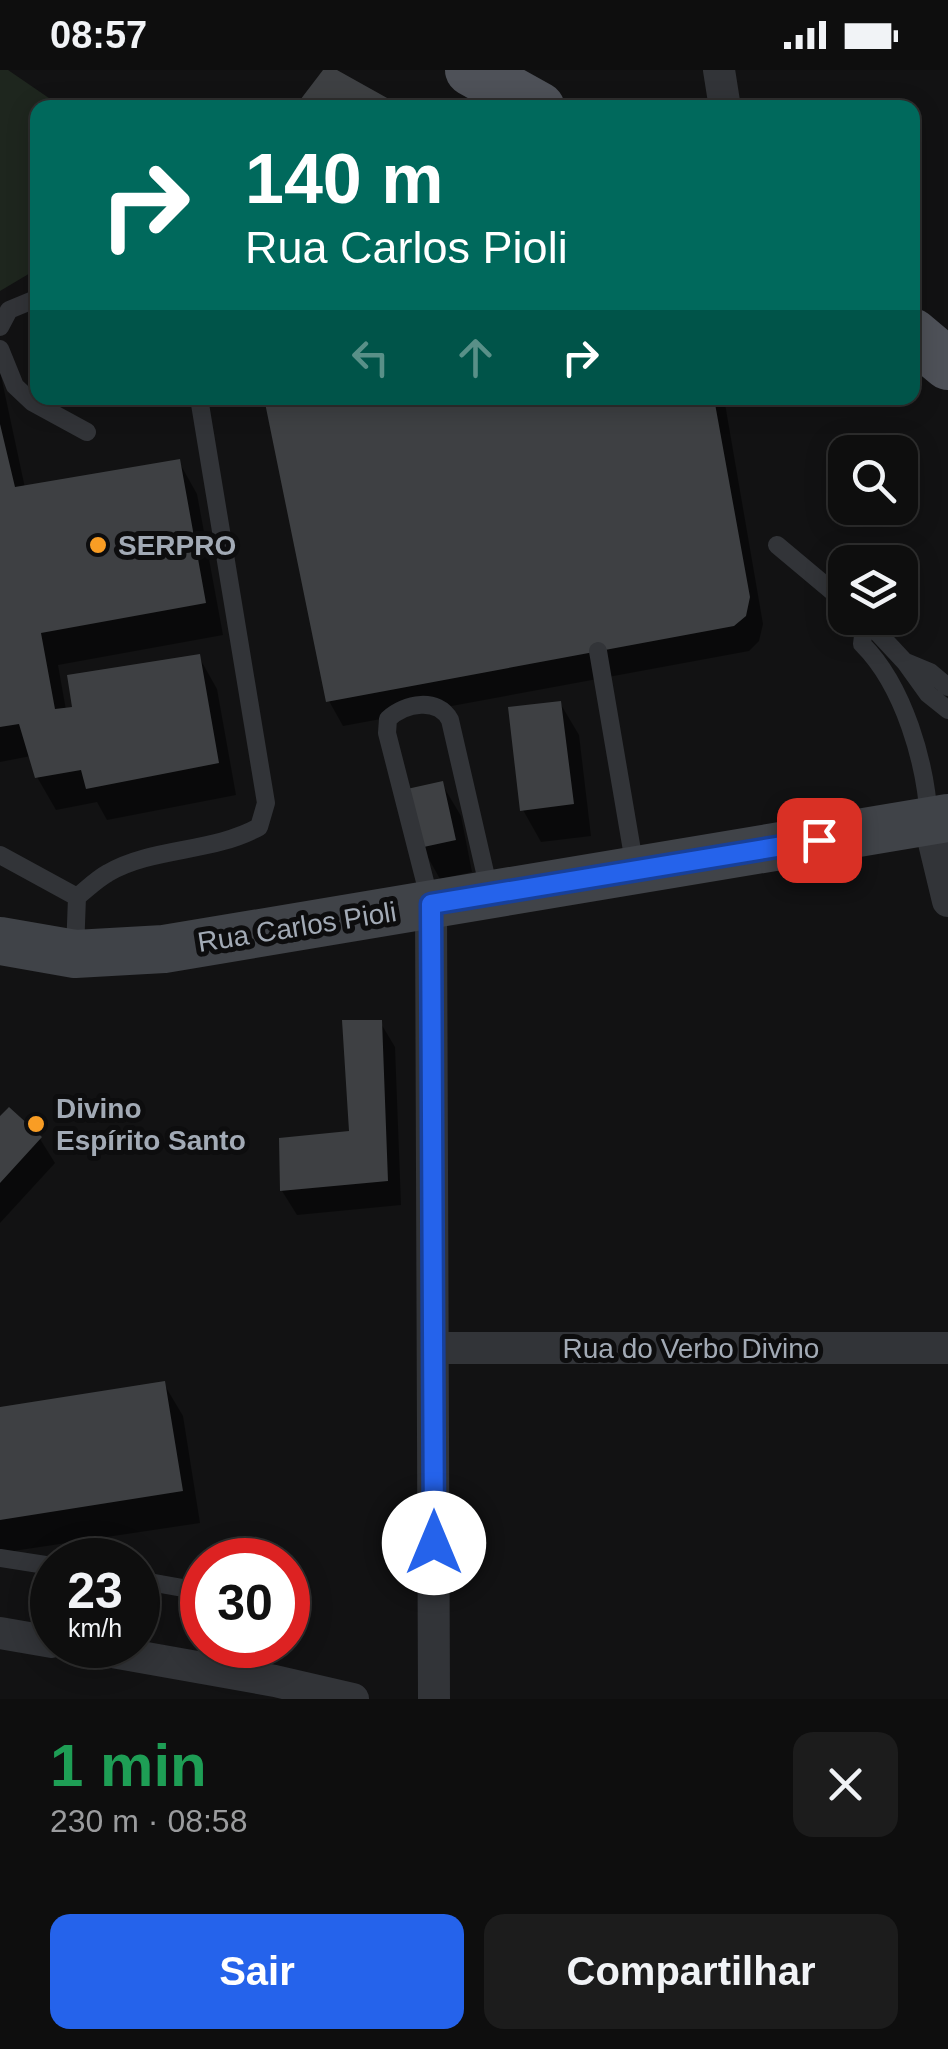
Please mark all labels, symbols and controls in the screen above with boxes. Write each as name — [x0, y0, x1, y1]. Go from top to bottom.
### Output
text: 08:57 — [50, 14, 147, 56]
icon: right — [80, 140, 210, 270]
text: 140 m — [245, 140, 443, 218]
text: Rua Carlos Pioli — [245, 222, 568, 273]
icon: left — [343, 330, 398, 385]
icon: ahead — [448, 330, 503, 385]
icon: right — [553, 330, 608, 385]
map controls — [828, 435, 918, 635]
button: search — [828, 435, 918, 525]
place label: SERPRO — [118, 530, 236, 561]
marker: SERPRO — [87, 534, 109, 556]
button: layers — [828, 545, 918, 635]
pin — [777, 798, 862, 883]
icon: arrive — [792, 813, 847, 868]
street label: Rua Carlos Pioli — [195, 896, 399, 958]
place label: Divino Espírito Santo — [56, 1093, 246, 1156]
marker: Divino Espírito Santo — [25, 1113, 47, 1135]
street label: Rua do Verbo Divino — [563, 1333, 819, 1364]
position arrow — [382, 1491, 486, 1595]
speed limit sign: 30 — [180, 1538, 310, 1668]
text: 23 — [67, 1563, 123, 1619]
text: km/h — [68, 1614, 122, 1642]
text: 1 min — [50, 1732, 207, 1799]
button: close — [793, 1732, 898, 1837]
text: 230 m · 08:58 — [50, 1803, 247, 1839]
button: Sair — [50, 1914, 464, 2029]
button: Compartilhar — [484, 1914, 898, 2029]

